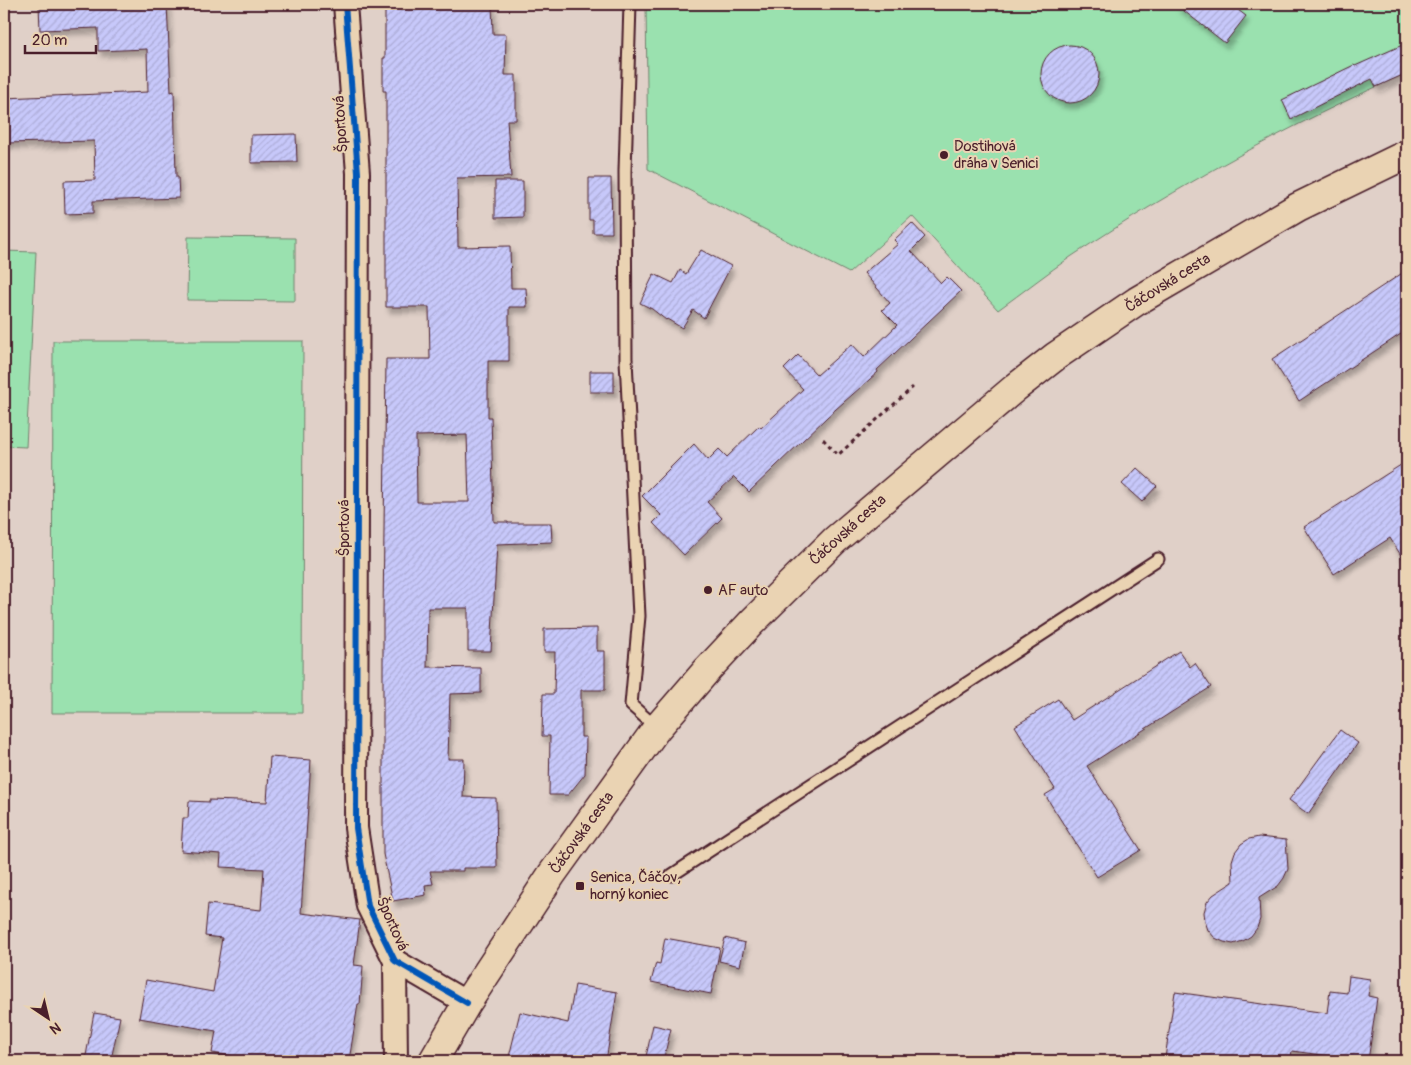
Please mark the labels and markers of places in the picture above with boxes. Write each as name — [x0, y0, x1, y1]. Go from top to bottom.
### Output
place label: Dostihová dráha v Senici — [954, 137, 1039, 173]
marker: Dostihová dráha v Senici — [938, 149, 950, 161]
place label: AF auto — [718, 581, 768, 600]
marker: AF auto — [702, 584, 714, 596]
place label: Senica, Čáčov, horný koniec — [590, 868, 681, 904]
marker: Senica, Čáčov, horný koniec — [574, 880, 586, 892]

